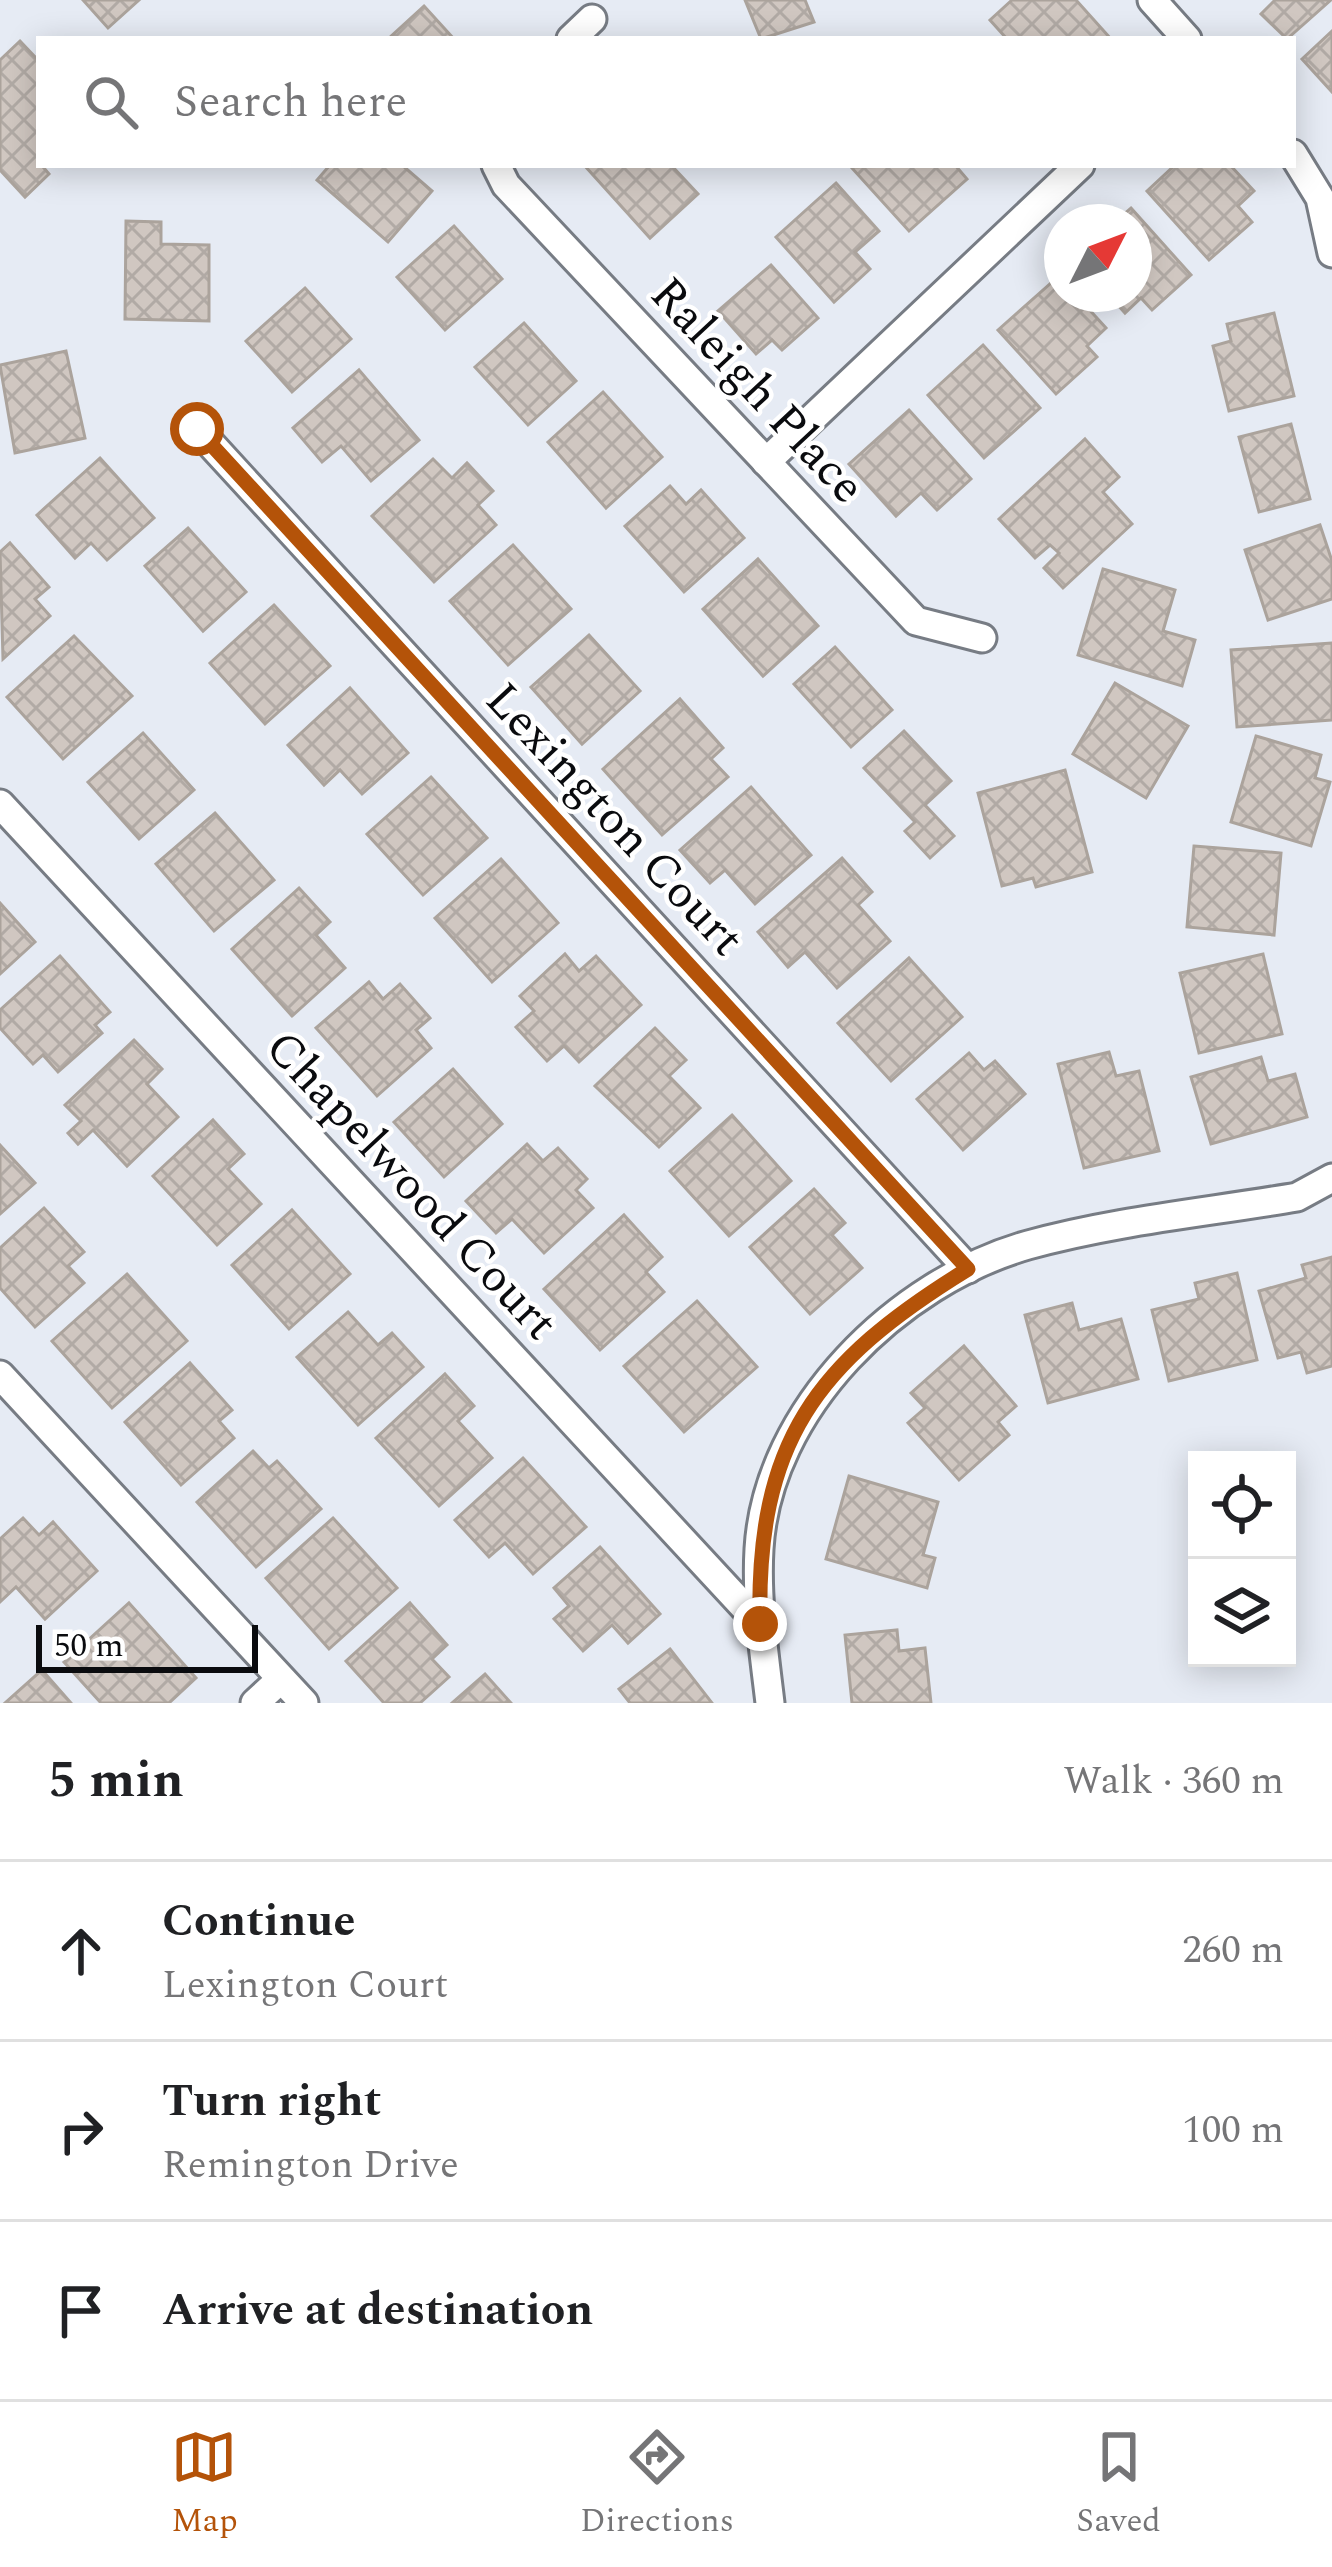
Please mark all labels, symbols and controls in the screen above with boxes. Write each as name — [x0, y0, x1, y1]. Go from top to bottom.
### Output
search box — [36, 36, 1296, 168]
text: Search here — [174, 68, 407, 137]
icon: search — [78, 69, 144, 135]
north arrow — [1044, 204, 1152, 312]
street label: Raleigh Place — [632, 261, 882, 521]
route start — [170, 402, 224, 456]
street label: Lexington Court — [467, 666, 761, 973]
street label: Chapelwood Court — [247, 1014, 575, 1358]
map controls — [1188, 1451, 1296, 1667]
button: locate — [1188, 1451, 1296, 1559]
button: layers — [1188, 1559, 1296, 1667]
route end — [733, 1597, 787, 1651]
scale bar — [36, 1619, 258, 1672]
text: 50 m — [54, 1621, 124, 1671]
text: 5 min — [48, 1742, 184, 1820]
text: Walk · 360 m — [1063, 1752, 1284, 1811]
text: Continue — [162, 1887, 355, 1956]
icon: ahead — [48, 1918, 114, 1984]
text: 260 m — [1182, 1921, 1284, 1980]
text: Lexington Court — [162, 1956, 448, 2015]
text: Turn right — [162, 2067, 381, 2136]
icon: right — [48, 2098, 114, 2164]
text: 100 m — [1182, 2101, 1284, 2160]
text: Remington Drive — [162, 2136, 459, 2195]
text: Arrive at destination — [162, 2276, 593, 2345]
icon: arrive — [48, 2278, 114, 2344]
tab: Map — [171, 2424, 238, 2546]
tab: Directions — [580, 2424, 734, 2546]
tab: Saved — [1076, 2424, 1161, 2546]

